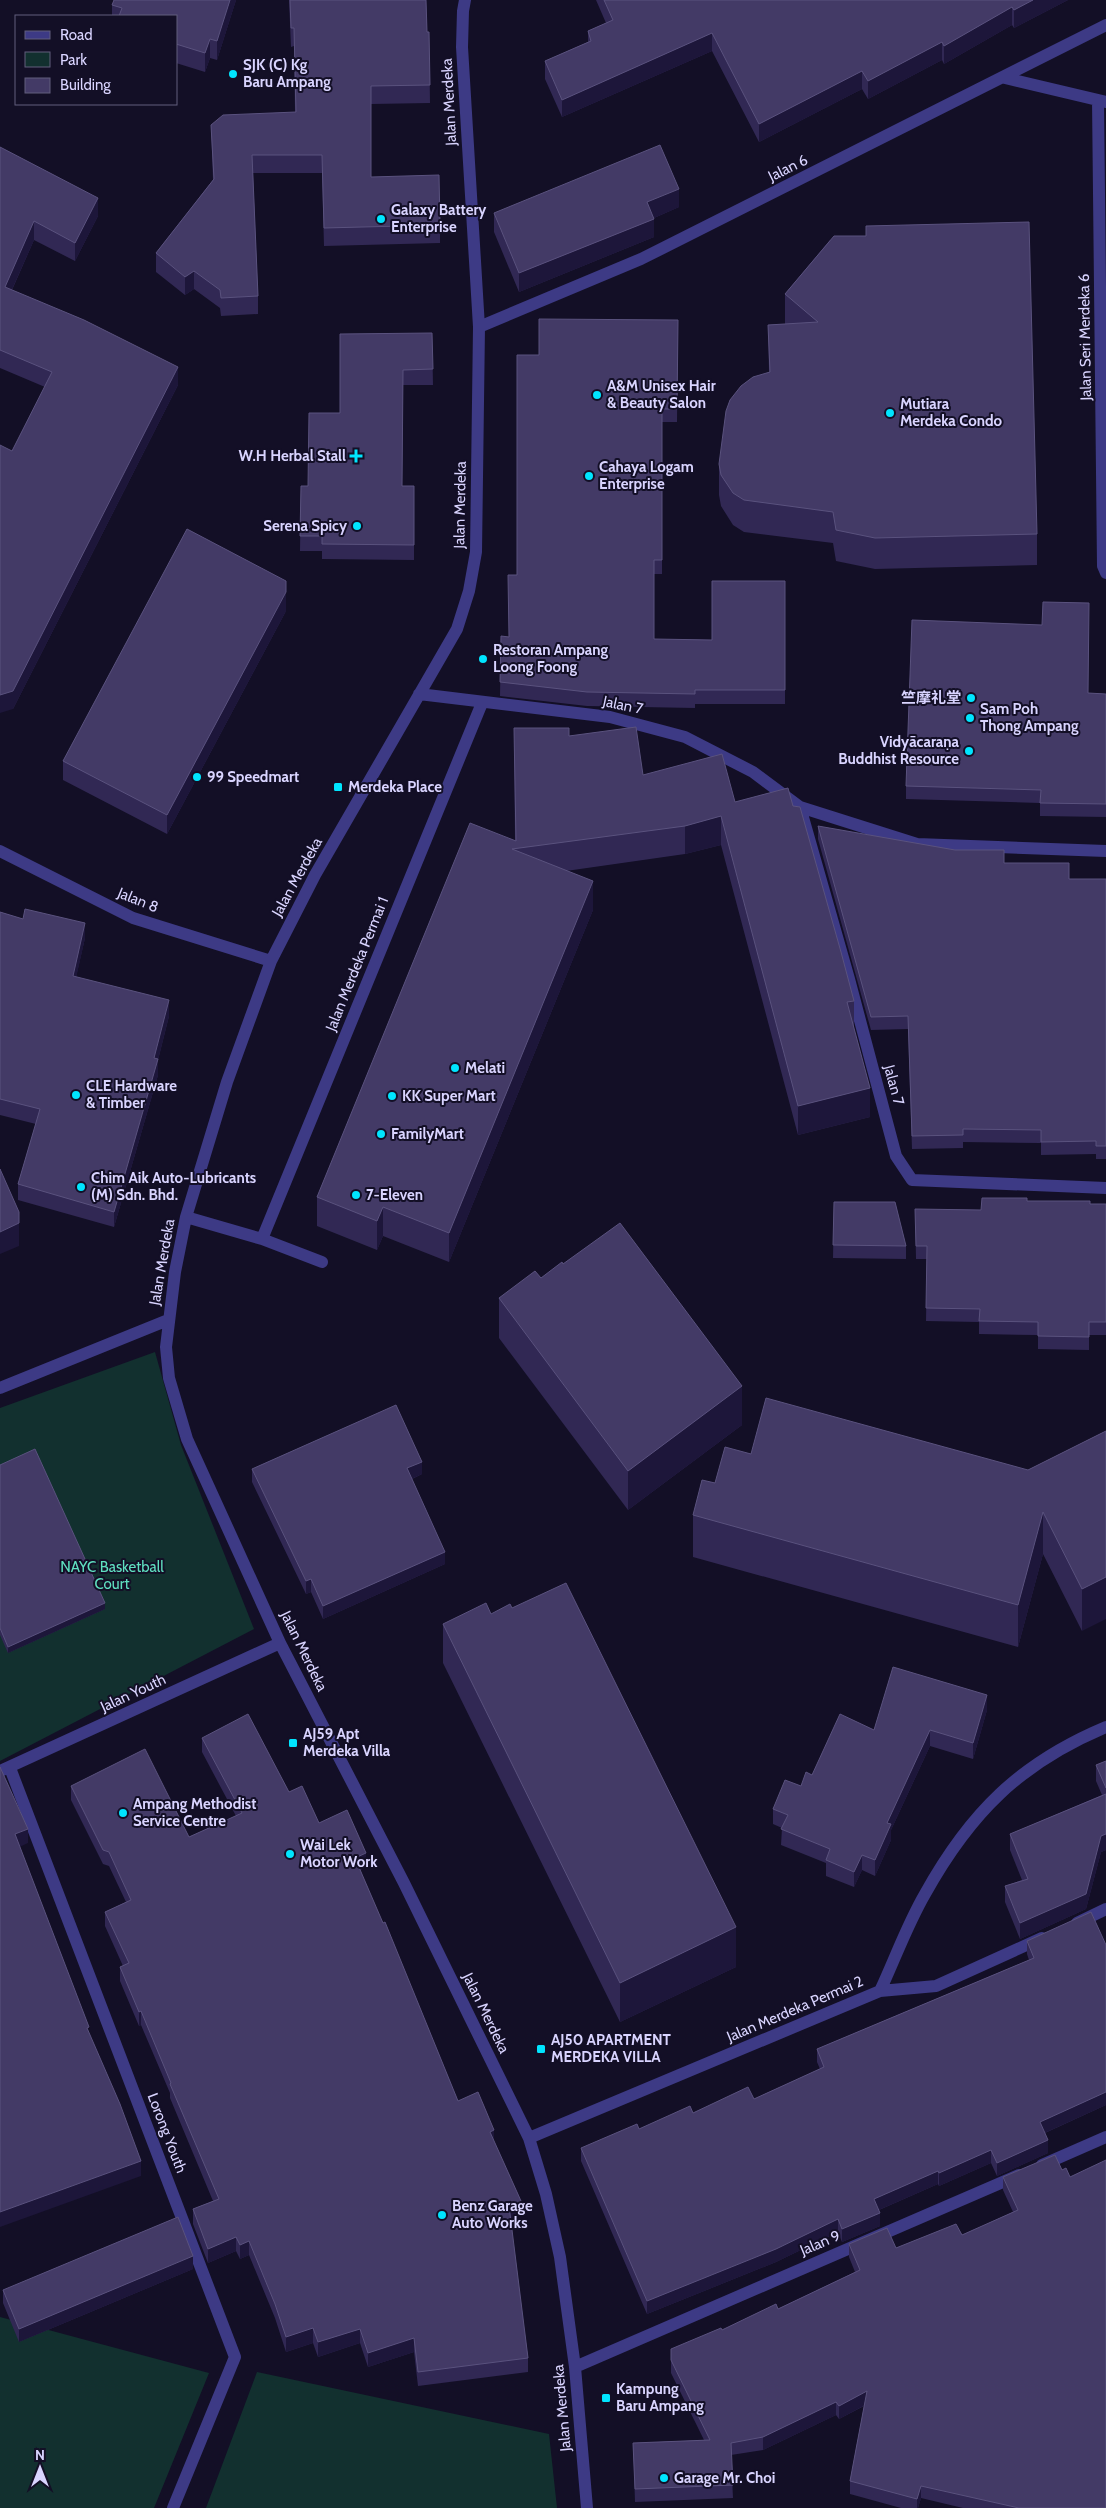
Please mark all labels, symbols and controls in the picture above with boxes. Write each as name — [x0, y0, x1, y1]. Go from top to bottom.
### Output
legend — [15, 15, 178, 105]
text: Road — [60, 26, 93, 44]
text: Park — [60, 51, 87, 69]
place label: SJK (C) Kg Baru Ampang — [243, 56, 331, 91]
street label: Jalan Merdeka — [438, 57, 460, 147]
marker: SJK (C) Kg Baru Ampang — [227, 68, 239, 80]
text: Building — [60, 76, 111, 94]
street label: Jalan 6 — [764, 151, 811, 186]
place label: Galaxy Battery Enterprise — [391, 201, 487, 236]
marker: Galaxy Battery Enterprise — [375, 213, 387, 225]
street label: Jalan Seri Merdeka 6 — [1075, 273, 1095, 402]
place label: A&M Unisex Hair & Beauty Salon — [607, 377, 716, 412]
marker: A&M Unisex Hair & Beauty Salon — [591, 389, 603, 401]
place label: Mutiara Merdeka Condo — [900, 395, 1003, 430]
marker: Mutiara Merdeka Condo — [884, 407, 896, 419]
place label: W.H Herbal Stall — [239, 447, 346, 465]
marker: W.H Herbal Stall — [350, 450, 362, 462]
place label: Cahaya Logam Enterprise — [599, 458, 694, 493]
street label: Jalan Merdeka — [450, 460, 470, 550]
marker: Cahaya Logam Enterprise — [583, 470, 595, 482]
place label: Serena Spicy — [263, 517, 348, 535]
marker: Serena Spicy — [351, 520, 363, 532]
place label: Restoran Ampang Loong Foong — [493, 641, 609, 676]
marker: Restoran Ampang Loong Foong — [477, 653, 489, 665]
place label: 竺摩礼堂 — [901, 689, 961, 707]
street label: Jalan 7 — [600, 692, 645, 718]
marker: 竺摩礼堂 — [965, 692, 977, 704]
place label: Sam Poh Thong Ampang — [980, 700, 1079, 735]
marker: Sam Poh Thong Ampang — [964, 712, 976, 724]
place label: Vidyācaraṇa Buddhist Resource — [838, 733, 960, 768]
marker: Vidyācaraṇa Buddhist Resource — [963, 745, 975, 757]
place label: 99 Speedmart — [207, 768, 299, 786]
marker: 99 Speedmart — [191, 771, 203, 783]
place label: Merdeka Place — [348, 778, 442, 796]
marker: Merdeka Place — [332, 781, 344, 793]
street label: Jalan Merdeka — [267, 834, 326, 920]
street label: Jalan 8 — [114, 883, 161, 916]
street label: Jalan Merdeka Permai 1 — [321, 894, 392, 1035]
place label: Melati — [465, 1059, 505, 1077]
marker: Melati — [449, 1062, 461, 1074]
street label: Jalan 7 — [880, 1062, 908, 1108]
place label: CLE Hardware & Timber — [86, 1077, 177, 1112]
place label: KK Super Mart — [402, 1087, 496, 1105]
marker: CLE Hardware & Timber — [70, 1089, 82, 1101]
marker: KK Super Mart — [386, 1090, 398, 1102]
place label: FamilyMart — [391, 1125, 464, 1143]
marker: FamilyMart — [375, 1128, 387, 1140]
place label: Chim Aik Auto-Lubricants (M) Sdn. Bhd. — [91, 1169, 256, 1204]
marker: Chim Aik Auto-Lubricants (M) Sdn. Bhd. — [75, 1181, 87, 1193]
place label: 7-Eleven — [366, 1186, 423, 1204]
marker: 7-Eleven — [350, 1189, 362, 1201]
street label: Jalan Merdeka — [145, 1217, 179, 1308]
park label: NAYC Basketball Court — [60, 1558, 164, 1593]
street label: Jalan Merdeka — [276, 1607, 332, 1695]
street label: Jalan Youth — [97, 1670, 168, 1716]
place label: AJ59 Apt Merdeka Villa — [303, 1725, 391, 1760]
marker: AJ59 Apt Merdeka Villa — [287, 1737, 299, 1749]
place label: Ampang Methodist Service Centre — [133, 1795, 256, 1830]
marker: Ampang Methodist Service Centre — [117, 1807, 129, 1819]
place label: Wai Lek Motor Work — [300, 1836, 378, 1871]
marker: Wai Lek Motor Work — [284, 1848, 296, 1860]
street label: Jalan Merdeka — [458, 1969, 514, 2057]
street label: Jalan Merdeka Permai 2 — [723, 1972, 866, 2046]
place label: AJ50 APARTMENT MERDEKA VILLA — [551, 2031, 672, 2066]
marker: AJ50 APARTMENT MERDEKA VILLA — [535, 2043, 547, 2055]
street label: Lorong Youth — [144, 2090, 190, 2176]
place label: Benz Garage Auto Works — [452, 2197, 533, 2232]
marker: Benz Garage Auto Works — [436, 2209, 448, 2221]
street label: Jalan 9 — [796, 2227, 843, 2260]
street label: Jalan Merdeka — [549, 2363, 575, 2453]
place label: Kampung Baru Ampang — [616, 2380, 704, 2415]
marker: Kampung Baru Ampang — [600, 2392, 612, 2404]
north arrow — [15, 2443, 65, 2493]
text: N — [35, 2446, 45, 2464]
place label: Garage Mr. Choi — [674, 2469, 775, 2487]
marker: Garage Mr. Choi — [658, 2472, 670, 2484]

